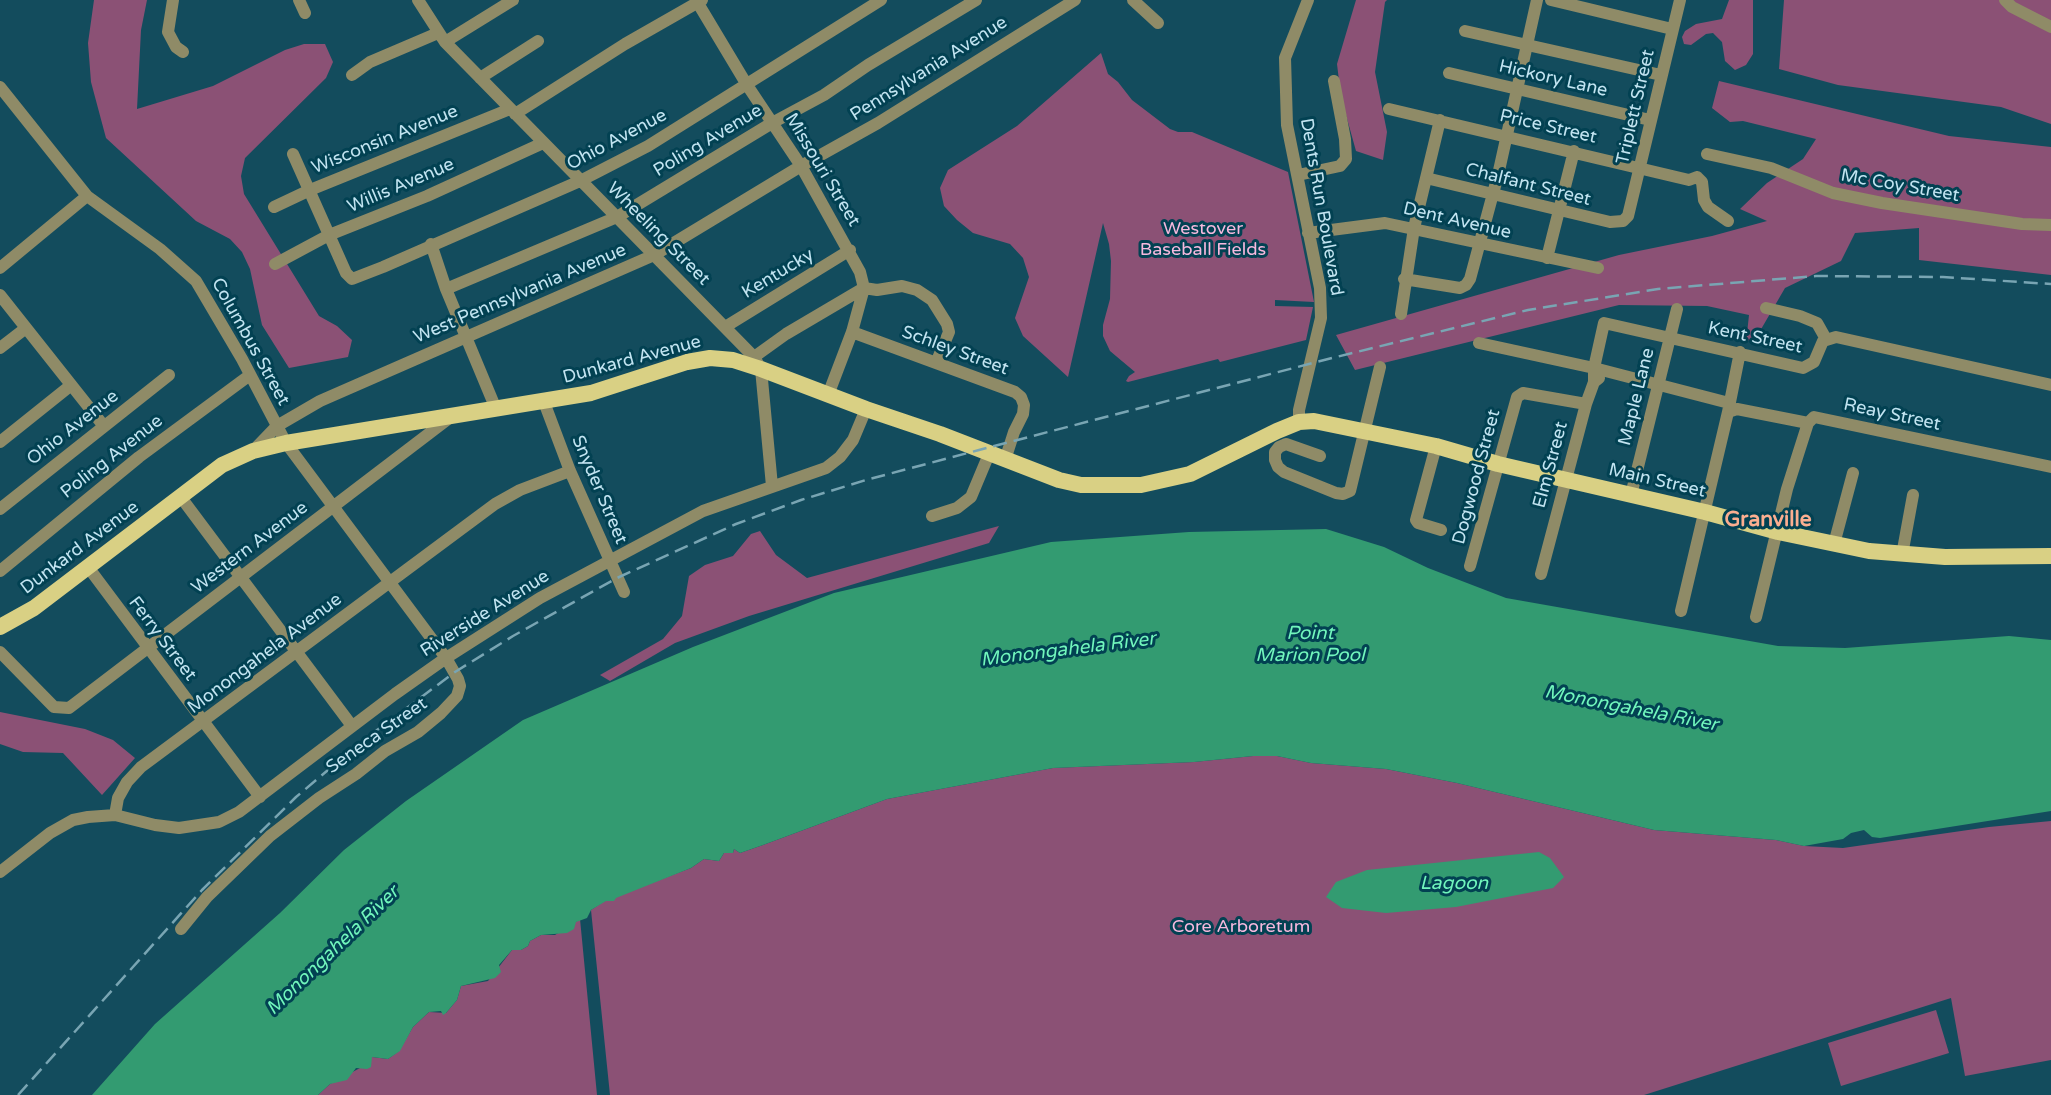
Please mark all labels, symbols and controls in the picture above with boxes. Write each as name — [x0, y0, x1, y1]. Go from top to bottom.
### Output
street label: Pennsylvania Avenue — [847, 12, 1011, 126]
street label: Triplett Street — [1612, 47, 1660, 167]
street label: Hickory Lane — [1497, 56, 1609, 102]
street label: Poling Avenue — [650, 100, 766, 182]
street label: Wisconsin Avenue — [309, 101, 461, 179]
street label: Ohio Avenue — [563, 105, 671, 175]
street label: Price Street — [1497, 105, 1599, 149]
street label: Missouri Street — [780, 109, 864, 231]
street label: Dents Run Boulevard — [1295, 116, 1347, 298]
street label: Willis Avenue — [344, 154, 458, 218]
street label: Chalfant Street — [1463, 159, 1593, 211]
street label: Mc Coy Street — [1839, 165, 1961, 207]
street label: Wheeling Street — [602, 178, 714, 290]
street label: Dent Avenue — [1401, 198, 1513, 244]
park label: Westover Baseball Fields — [1140, 218, 1266, 260]
street label: West Pennsylvania Avenue — [411, 239, 629, 349]
street label: Kentucky — [738, 244, 818, 304]
street label: Columbus Street — [206, 275, 294, 409]
street label: Kent Street — [1706, 317, 1804, 359]
street label: Schley Street — [899, 322, 1011, 380]
street label: Dunkard Avenue — [561, 331, 703, 389]
street label: Maple Lane — [1614, 346, 1660, 448]
street label: Ohio Avenue — [23, 386, 123, 470]
street label: Reay Street — [1841, 394, 1943, 436]
street label: Dogwood Street — [1449, 407, 1505, 547]
street label: Poling Avenue — [57, 411, 167, 503]
street label: Elm Street — [1529, 419, 1573, 511]
street label: Snyder Street — [566, 432, 632, 548]
street label: Main Street — [1606, 459, 1708, 503]
street label: Dunkard Avenue — [17, 497, 143, 599]
street label: Western Avenue — [188, 497, 312, 599]
district label: Granville — [1724, 507, 1812, 533]
street label: Riverside Avenue — [417, 566, 553, 662]
street label: Monongahela Avenue — [184, 589, 346, 719]
street label: Ferry Street — [123, 593, 201, 685]
water label: Point Marion Pool — [1255, 623, 1365, 667]
water label: Monongahela River — [979, 628, 1157, 672]
water label: Monongahela River — [1542, 681, 1720, 737]
street label: Seneca Street — [322, 693, 432, 779]
water label: Lagoon — [1420, 873, 1488, 895]
water label: Monongahela River — [262, 882, 404, 1020]
park label: Core Arboretum — [1172, 916, 1310, 938]

